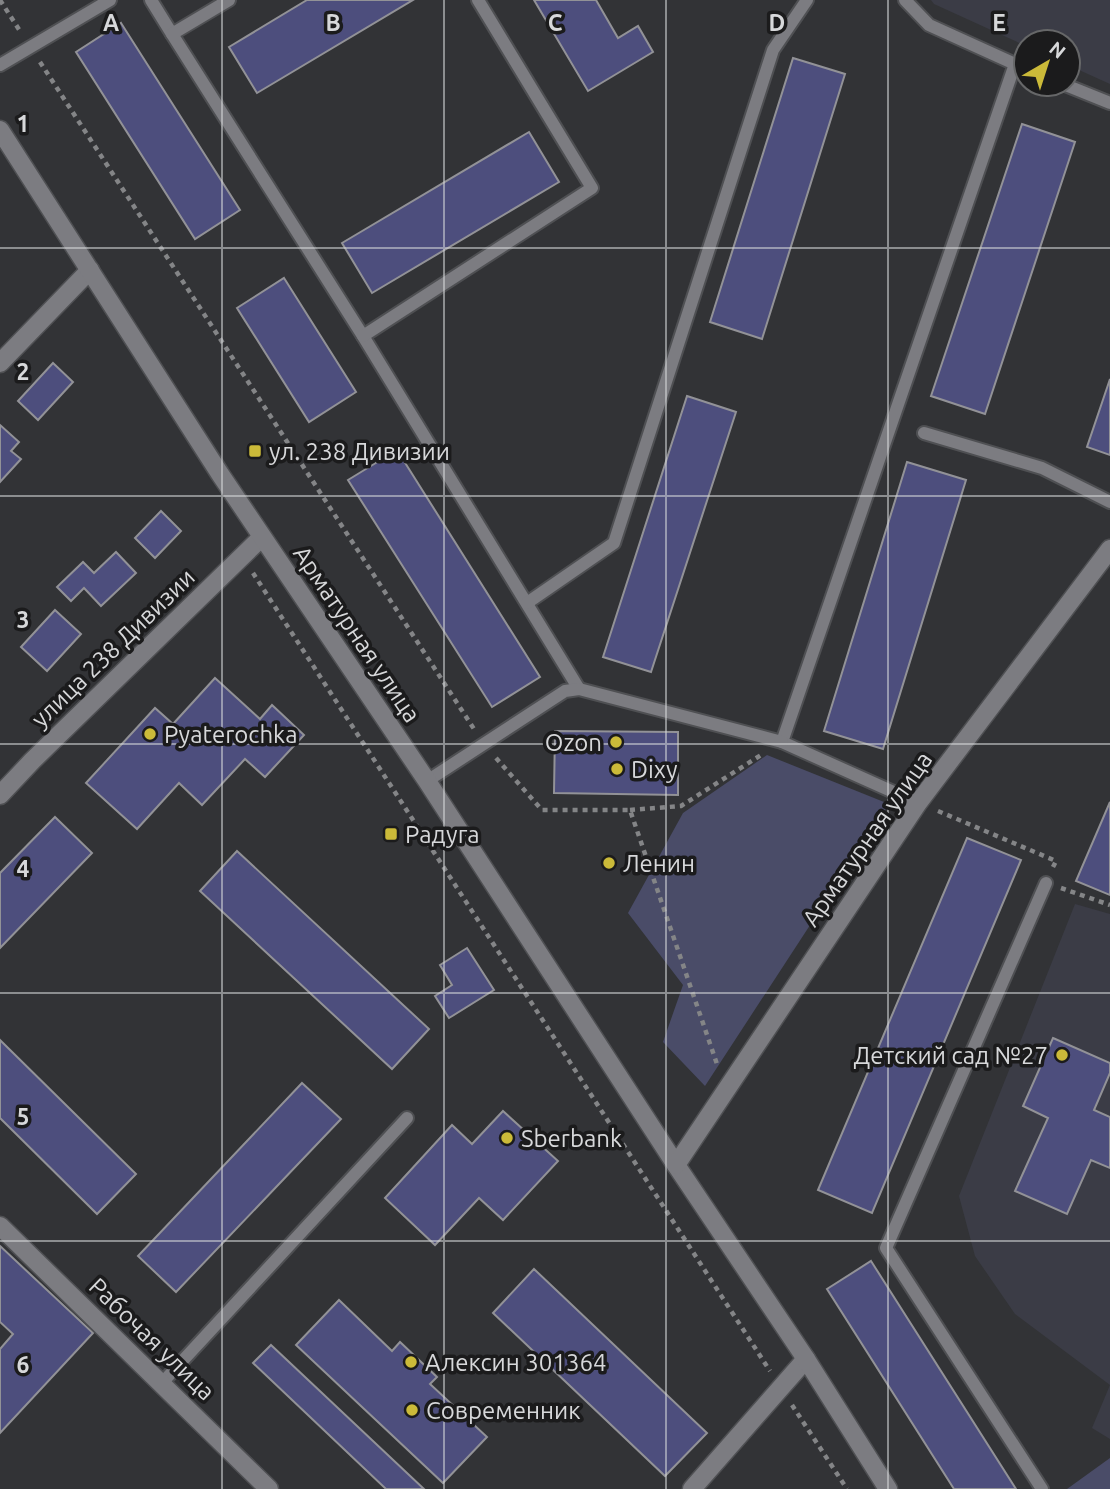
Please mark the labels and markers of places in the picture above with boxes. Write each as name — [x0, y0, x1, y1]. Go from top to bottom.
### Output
place label: ул. 238 Дивизии — [269, 438, 450, 465]
marker: ул. 238 Дивизии — [247, 443, 263, 459]
place label: Pyaterochka — [164, 721, 298, 748]
marker: Pyaterochka — [142, 726, 158, 742]
place label: Ozon — [545, 729, 602, 756]
marker: Ozon — [608, 734, 624, 750]
place label: Dixy — [631, 756, 678, 783]
marker: Dixy — [609, 761, 625, 777]
place label: Радуга — [405, 821, 480, 848]
marker: Радуга — [383, 826, 399, 842]
place label: Ленин — [623, 850, 695, 877]
marker: Ленин — [601, 855, 617, 871]
place label: Детский сад №27 — [853, 1042, 1048, 1069]
marker: Детский сад №27 — [1054, 1047, 1070, 1063]
place label: Sberbank — [521, 1125, 622, 1152]
marker: Sberbank — [499, 1130, 515, 1146]
place label: Алексин 301364 — [425, 1349, 607, 1376]
marker: Алексин 301364 — [403, 1354, 419, 1370]
place label: Современник — [426, 1397, 581, 1424]
marker: Современник — [404, 1402, 420, 1418]

